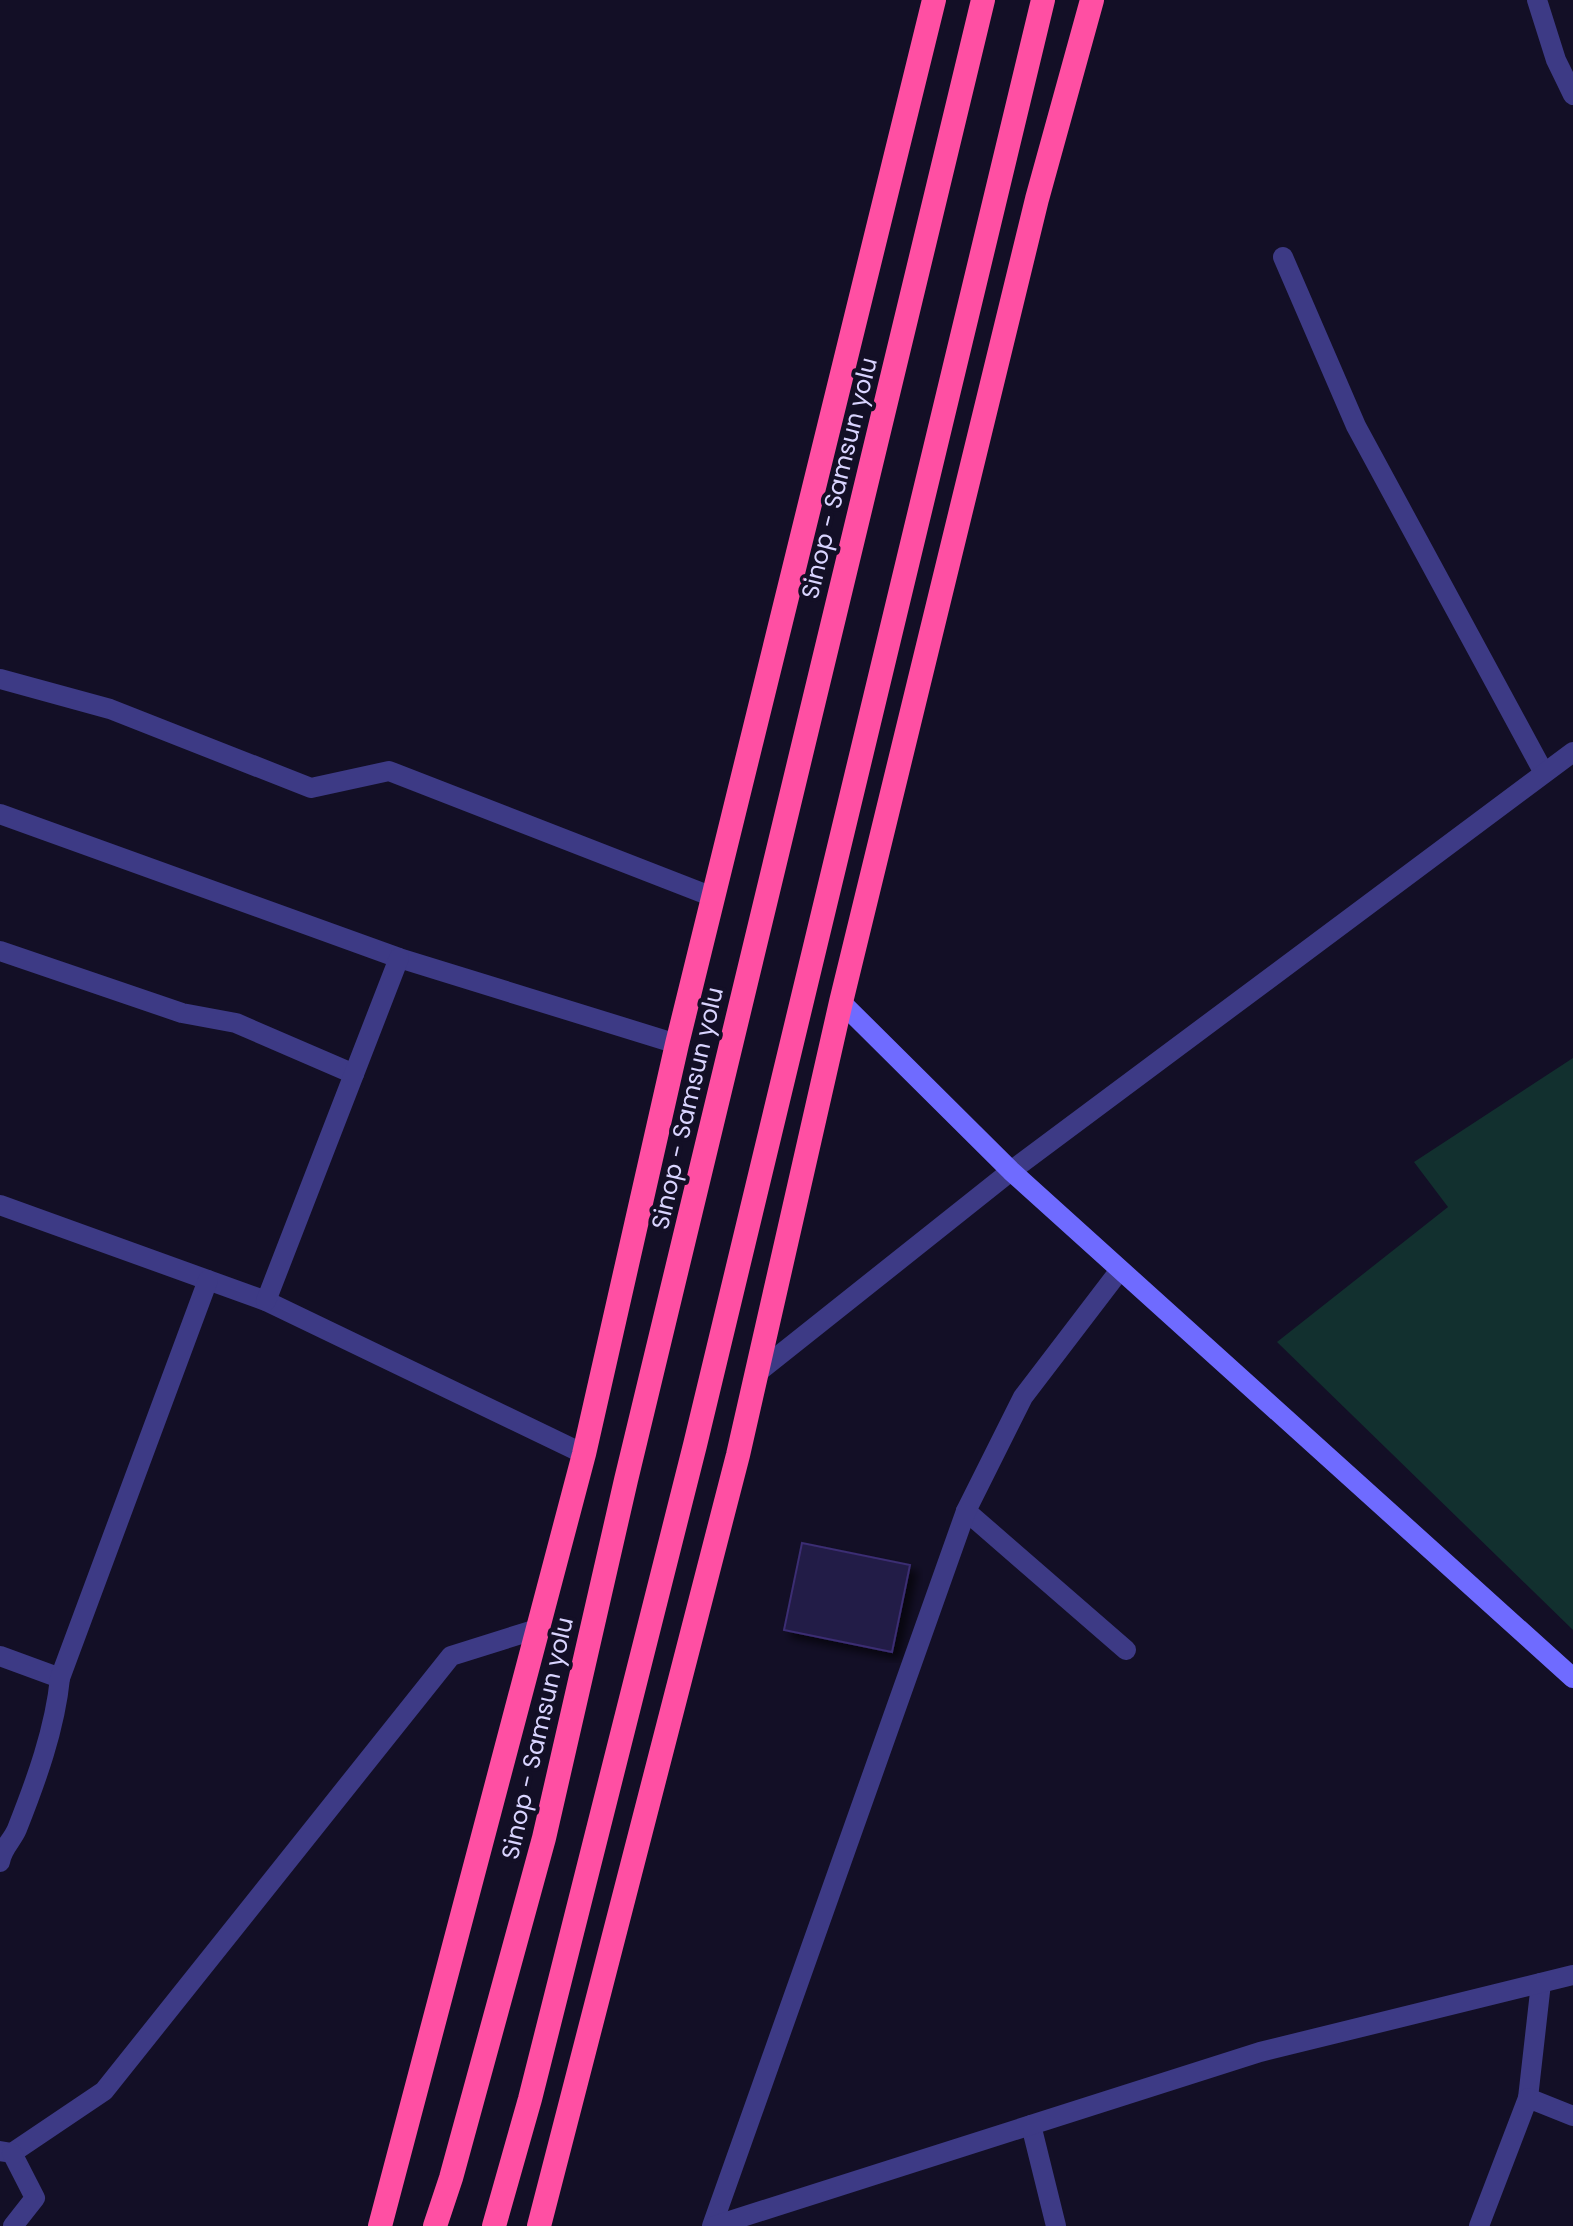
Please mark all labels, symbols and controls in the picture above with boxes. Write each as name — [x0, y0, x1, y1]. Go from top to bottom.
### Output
street label: Sinop - Samsun yolu — [793, 354, 885, 602]
street label: Sinop - Samsun yolu — [643, 984, 731, 1232]
street label: Sinop - Samsun yolu — [493, 1614, 581, 1862]

